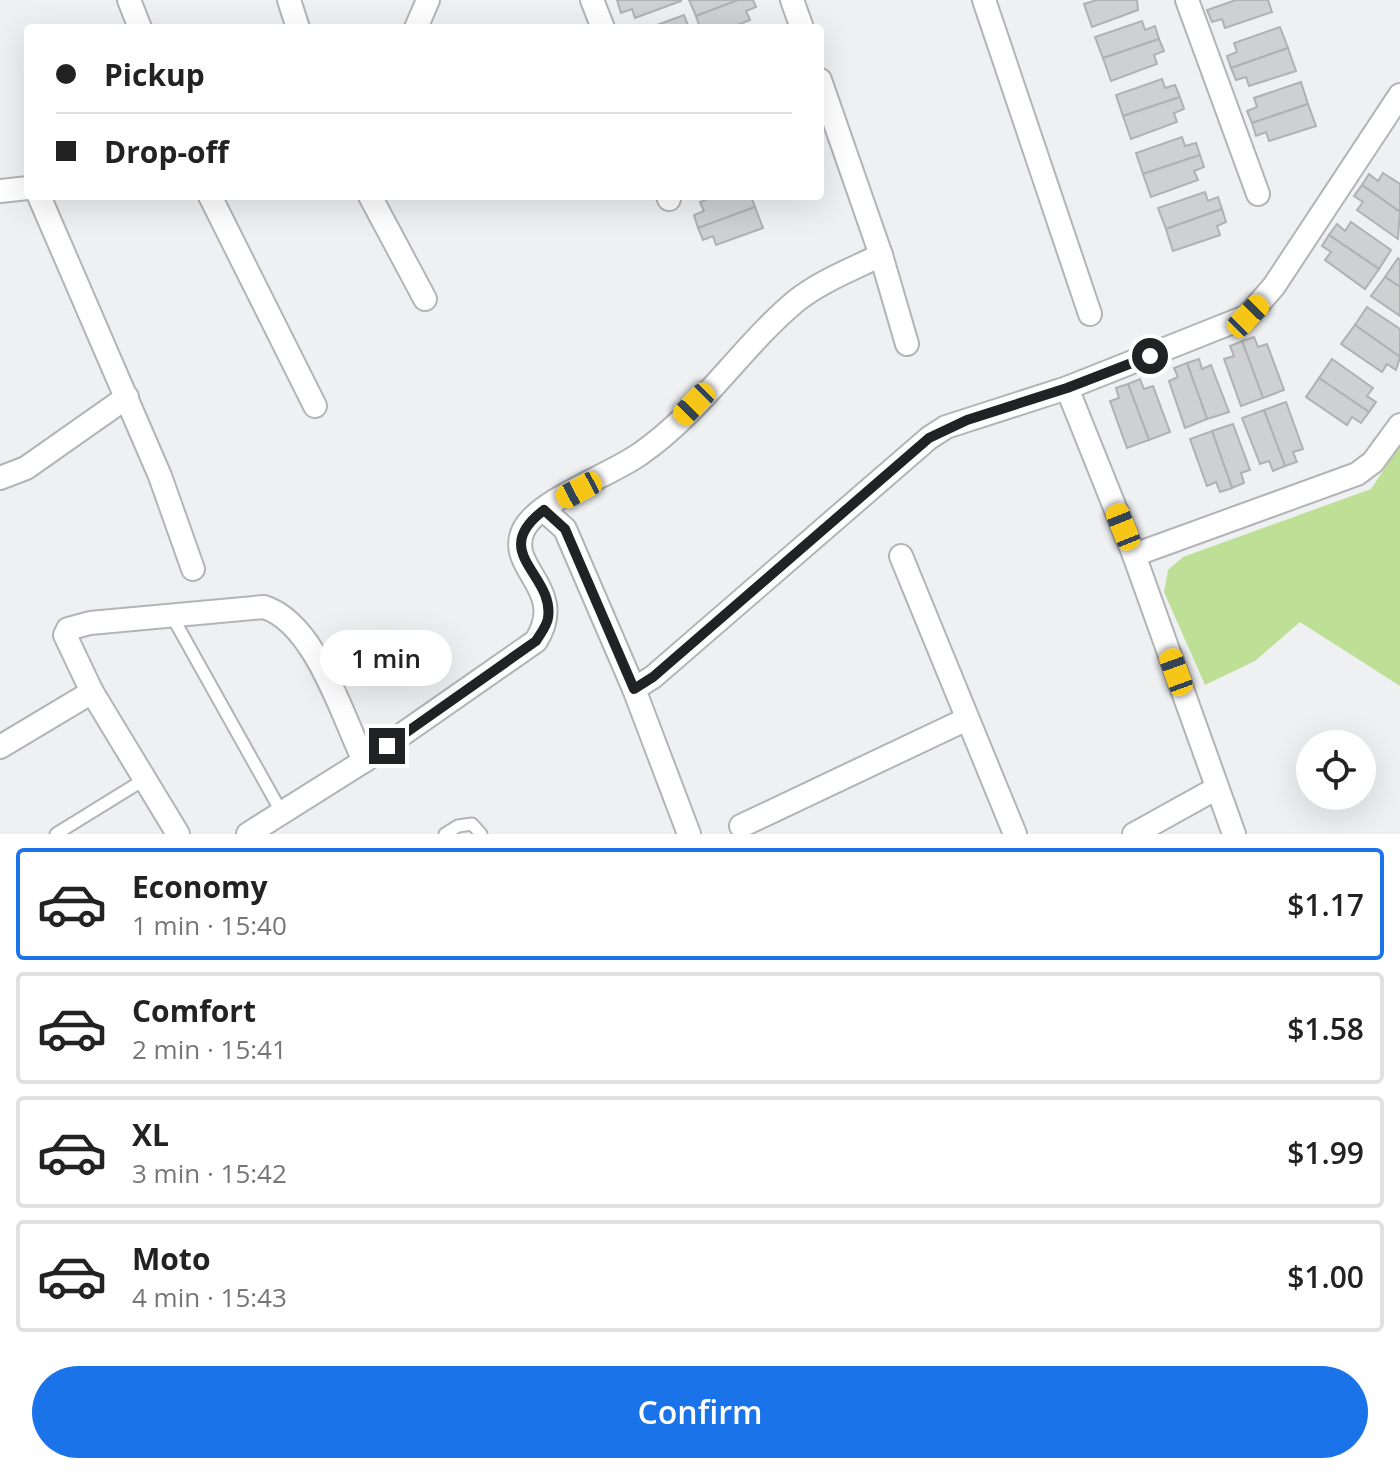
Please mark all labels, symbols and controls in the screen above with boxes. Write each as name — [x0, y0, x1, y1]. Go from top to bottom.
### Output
text: Pickup — [104, 54, 205, 95]
text: Drop-off — [104, 131, 229, 172]
car — [1223, 290, 1273, 342]
route start — [1132, 338, 1168, 374]
car — [669, 378, 719, 430]
car — [552, 468, 606, 512]
car — [1103, 500, 1143, 554]
callout: 1 min — [321, 630, 453, 686]
text: 1 min — [351, 640, 421, 676]
car — [1157, 645, 1195, 699]
route end — [369, 728, 405, 764]
map controls — [1296, 730, 1376, 810]
button: locate — [1296, 730, 1376, 810]
text: Economy — [132, 866, 268, 907]
icon: car — [36, 868, 108, 940]
text: $1.17 — [1287, 884, 1364, 925]
text: 1 min · 15:40 — [132, 907, 287, 943]
text: Comfort — [132, 990, 256, 1031]
icon: car — [36, 992, 108, 1064]
text: $1.58 — [1287, 1008, 1364, 1049]
text: 2 min · 15:41 — [132, 1031, 287, 1067]
text: XL — [132, 1114, 169, 1155]
icon: car — [36, 1116, 108, 1188]
text: $1.99 — [1287, 1132, 1364, 1173]
text: 3 min · 15:42 — [132, 1155, 287, 1191]
text: Moto — [132, 1238, 210, 1279]
icon: car — [36, 1240, 108, 1312]
text: $1.00 — [1287, 1256, 1364, 1297]
text: 4 min · 15:43 — [132, 1279, 287, 1315]
button: Confirm — [32, 1366, 1368, 1458]

